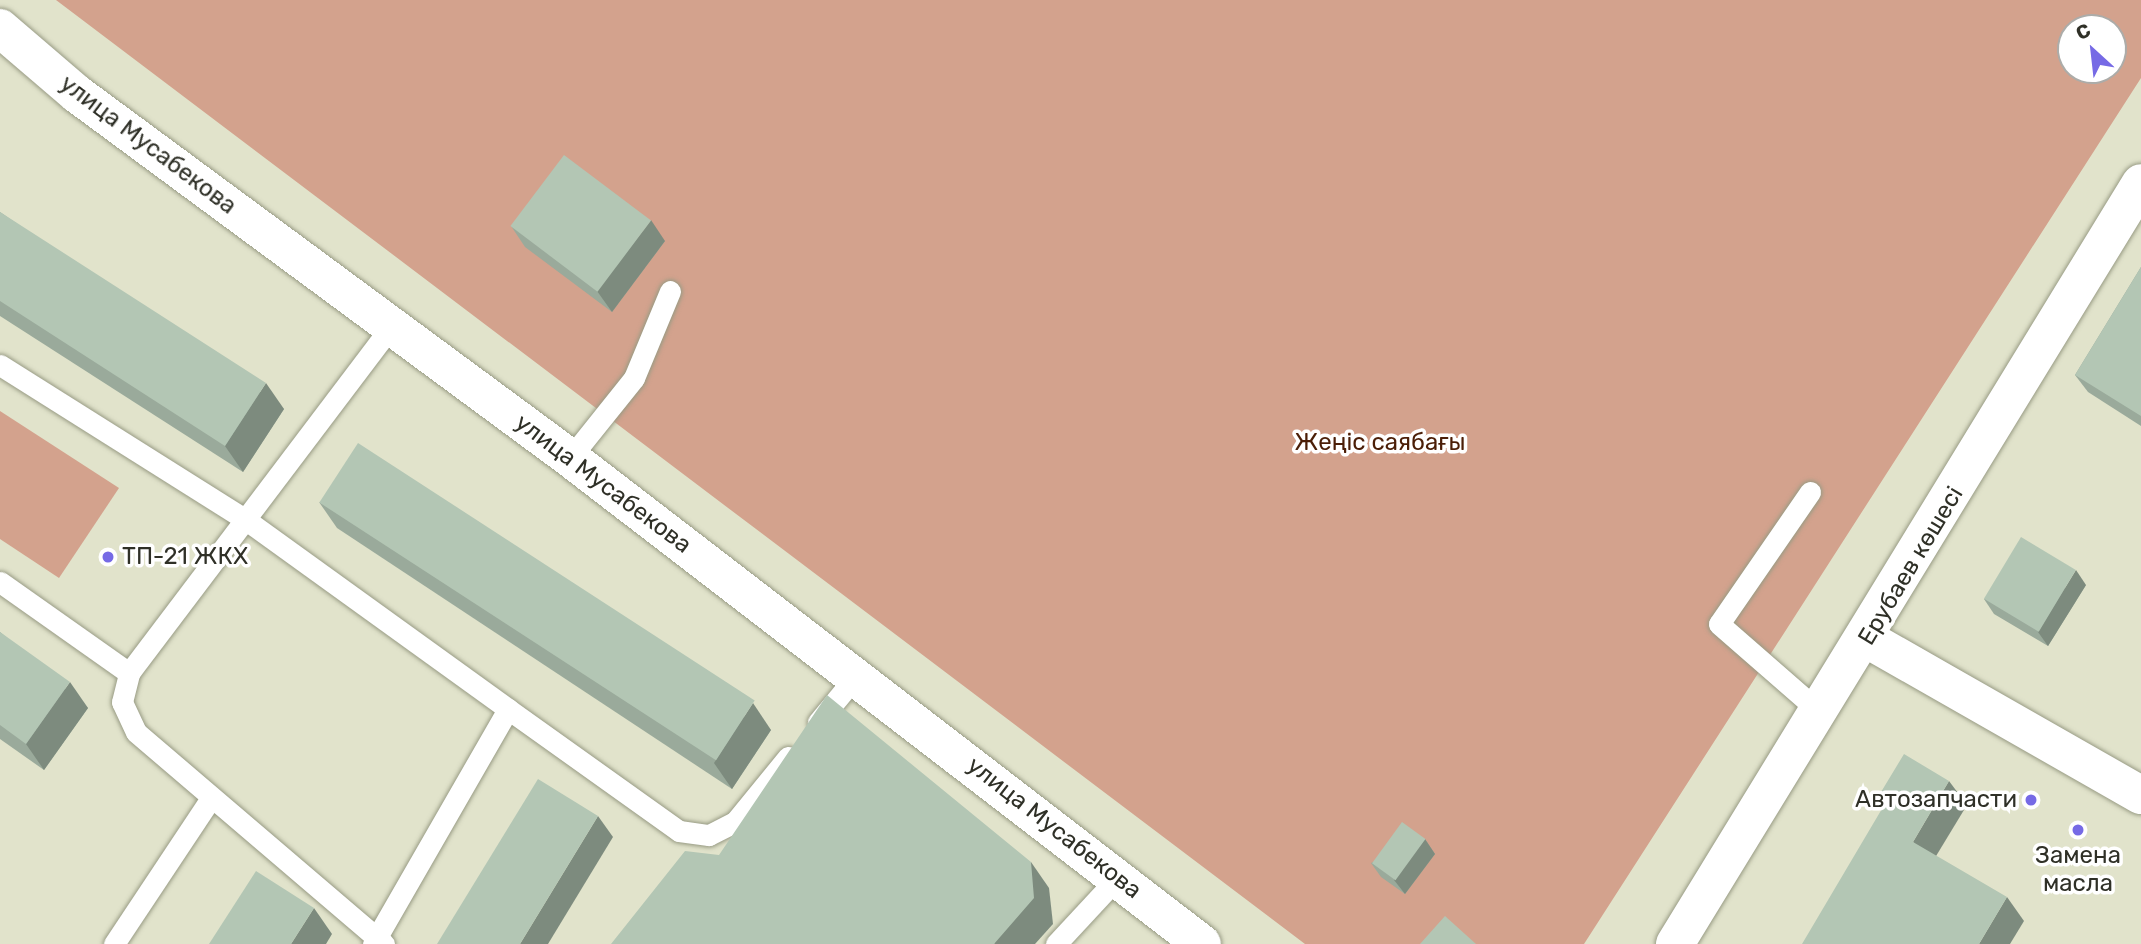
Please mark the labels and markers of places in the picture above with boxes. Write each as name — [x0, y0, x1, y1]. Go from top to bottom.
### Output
place label: ТП-21 ЖКХ — [122, 543, 248, 571]
marker: ТП-21 ЖКХ — [100, 549, 116, 565]
place label: Автозапчасти — [1855, 786, 2017, 814]
marker: Автозапчасти — [2023, 792, 2039, 808]
marker: Замена масла — [2070, 822, 2086, 838]
place label: Замена масла — [2035, 842, 2121, 898]

